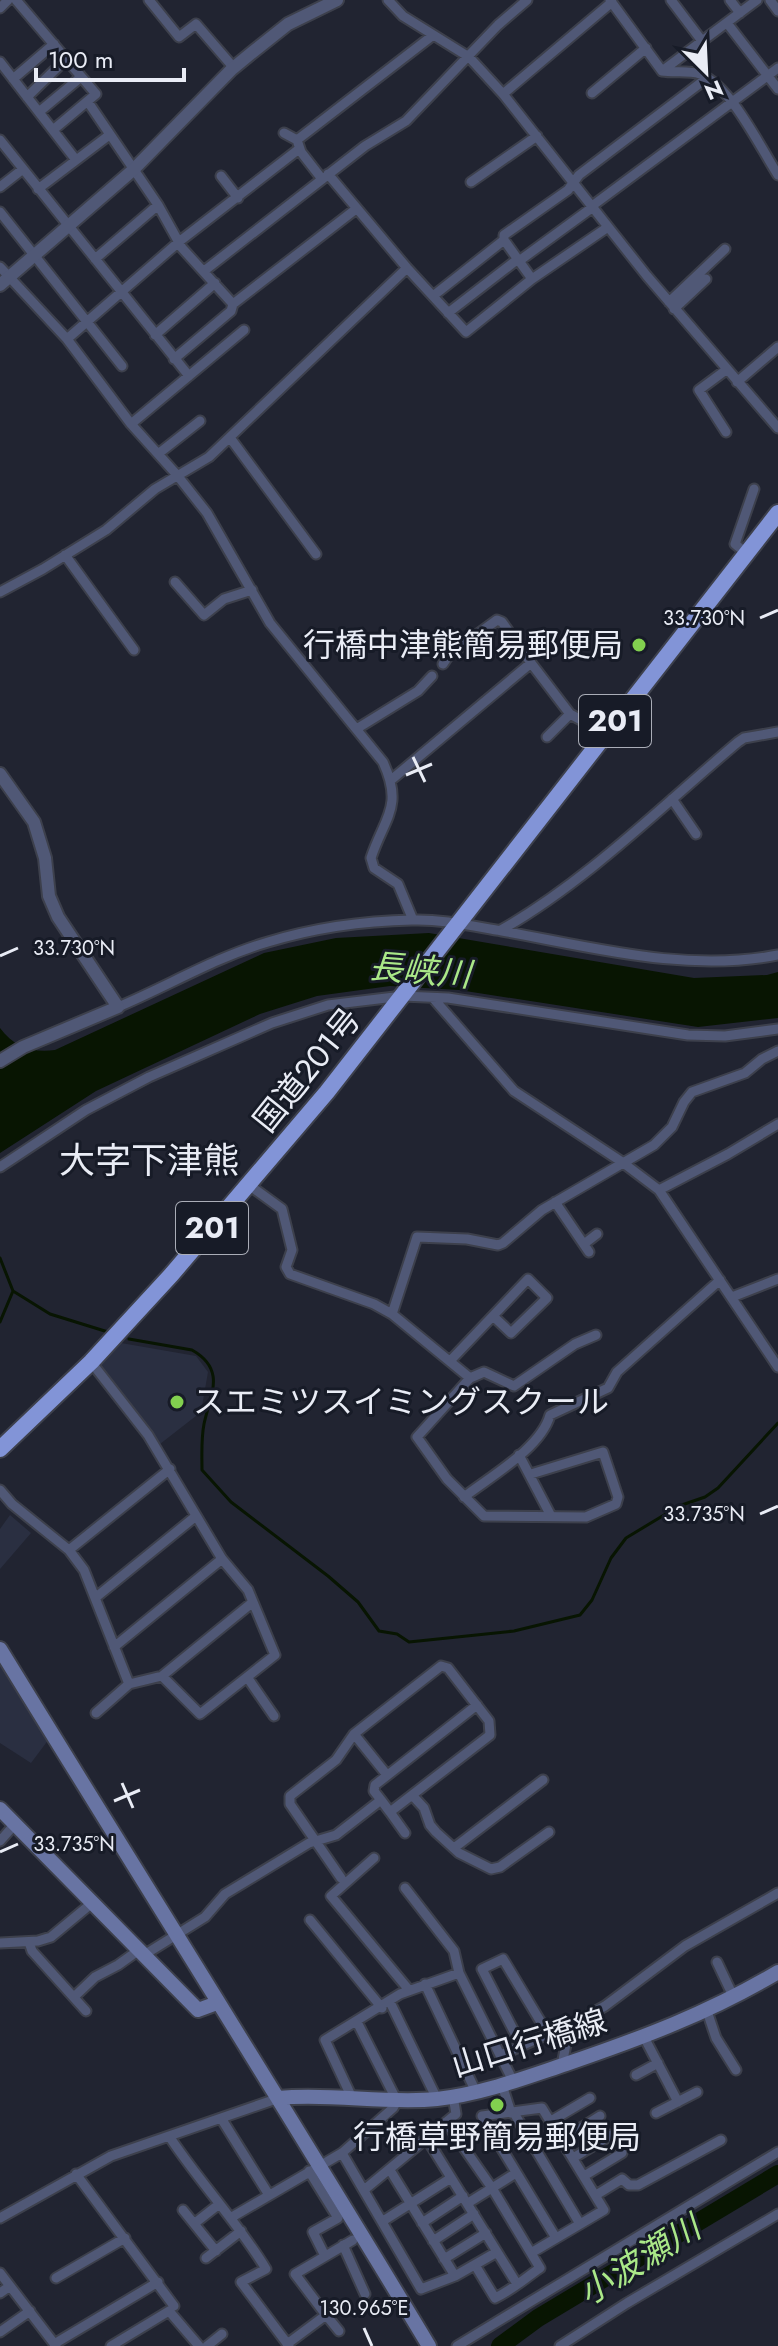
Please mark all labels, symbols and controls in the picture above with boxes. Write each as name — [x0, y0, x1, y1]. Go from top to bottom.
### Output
scale bar — [36, 32, 184, 82]
north arrow — [666, 32, 746, 112]
text: 100 m — [48, 42, 114, 77]
text: N — [700, 72, 729, 108]
text: 33.730°N — [663, 604, 745, 633]
place label: 行橋中津熊簡易郵便局 — [303, 622, 623, 668]
marker: 行橋中津熊簡易郵便局 — [630, 636, 648, 654]
road number: 201 — [579, 695, 651, 747]
text: 33.730°N — [33, 934, 115, 963]
water label: 長峡川 — [367, 942, 476, 1000]
street label: 国道201号 — [243, 998, 371, 1142]
district label: 大字下津熊 — [59, 1134, 239, 1186]
road number: 201 — [176, 1202, 248, 1254]
place label: スエミツスイミングスクール — [193, 1379, 609, 1425]
marker: スエミツスイミングスクール — [168, 1393, 186, 1411]
text: 33.735°N — [663, 1500, 745, 1529]
text: 33.735°N — [33, 1830, 115, 1859]
street label: 山口行橋線 — [446, 1998, 612, 2088]
marker: 行橋草野簡易郵便局 — [488, 2096, 506, 2114]
place label: 行橋草野簡易郵便局 — [353, 2114, 641, 2160]
water label: 小波瀬川 — [569, 2202, 712, 2317]
text: 130.965°E — [320, 2294, 408, 2323]

